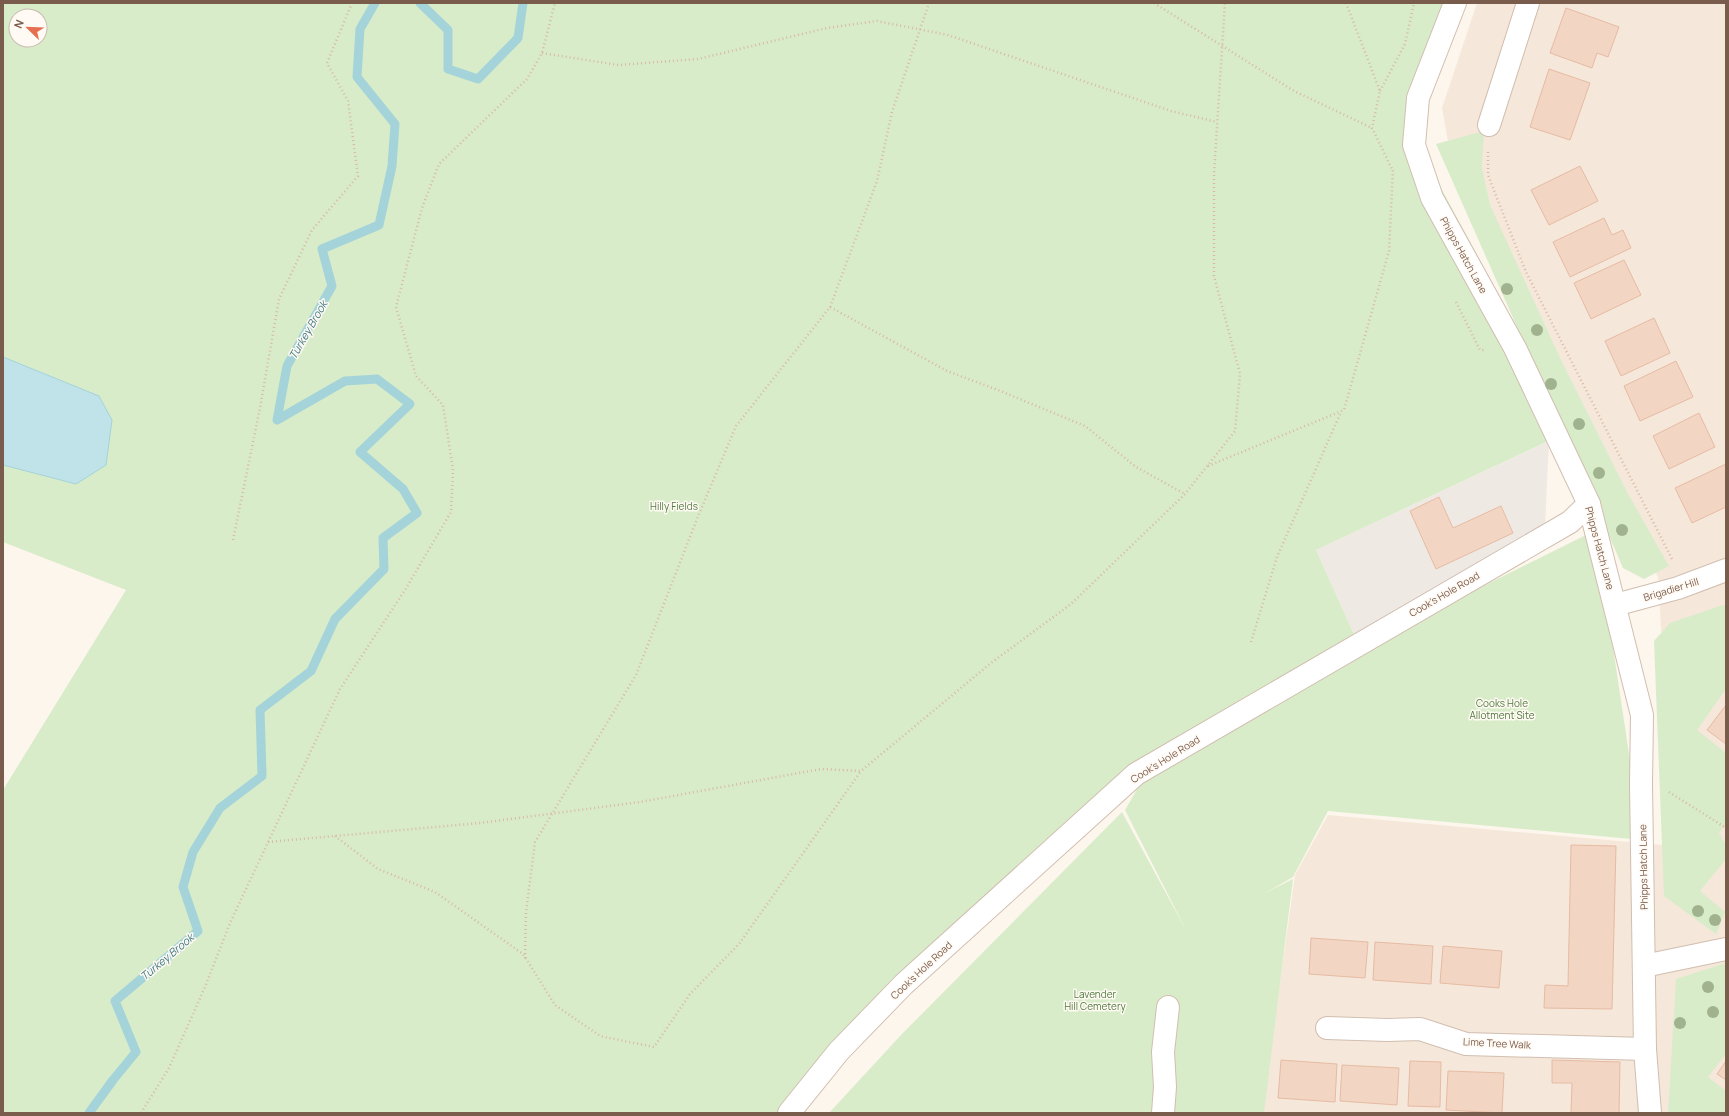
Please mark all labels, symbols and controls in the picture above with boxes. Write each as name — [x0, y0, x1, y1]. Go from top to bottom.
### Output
north arrow — [8, 8, 48, 48]
text: N — [10, 17, 27, 30]
street label: Phipps Hatch Lane — [1437, 214, 1491, 296]
water label: Turkey Brook — [285, 296, 331, 362]
park label: Hilly Fields — [650, 499, 698, 513]
street label: Phipps Hatch Lane — [1582, 505, 1618, 591]
street label: Cook's Hole Road — [1406, 568, 1482, 620]
street label: Brigadier Hill — [1642, 574, 1700, 604]
park label: Cooks Hole Allotment Site — [1469, 696, 1535, 722]
street label: Cook's Hole Road — [1128, 732, 1202, 786]
street label: Phipps Hatch Lane — [1635, 824, 1651, 910]
water label: Turkey Brook — [137, 929, 198, 983]
street label: Cook's Hole Road — [887, 938, 955, 1002]
park label: Lavender Hill Cemetery — [1064, 987, 1126, 1013]
street label: Lime Tree Walk — [1463, 1034, 1532, 1052]

